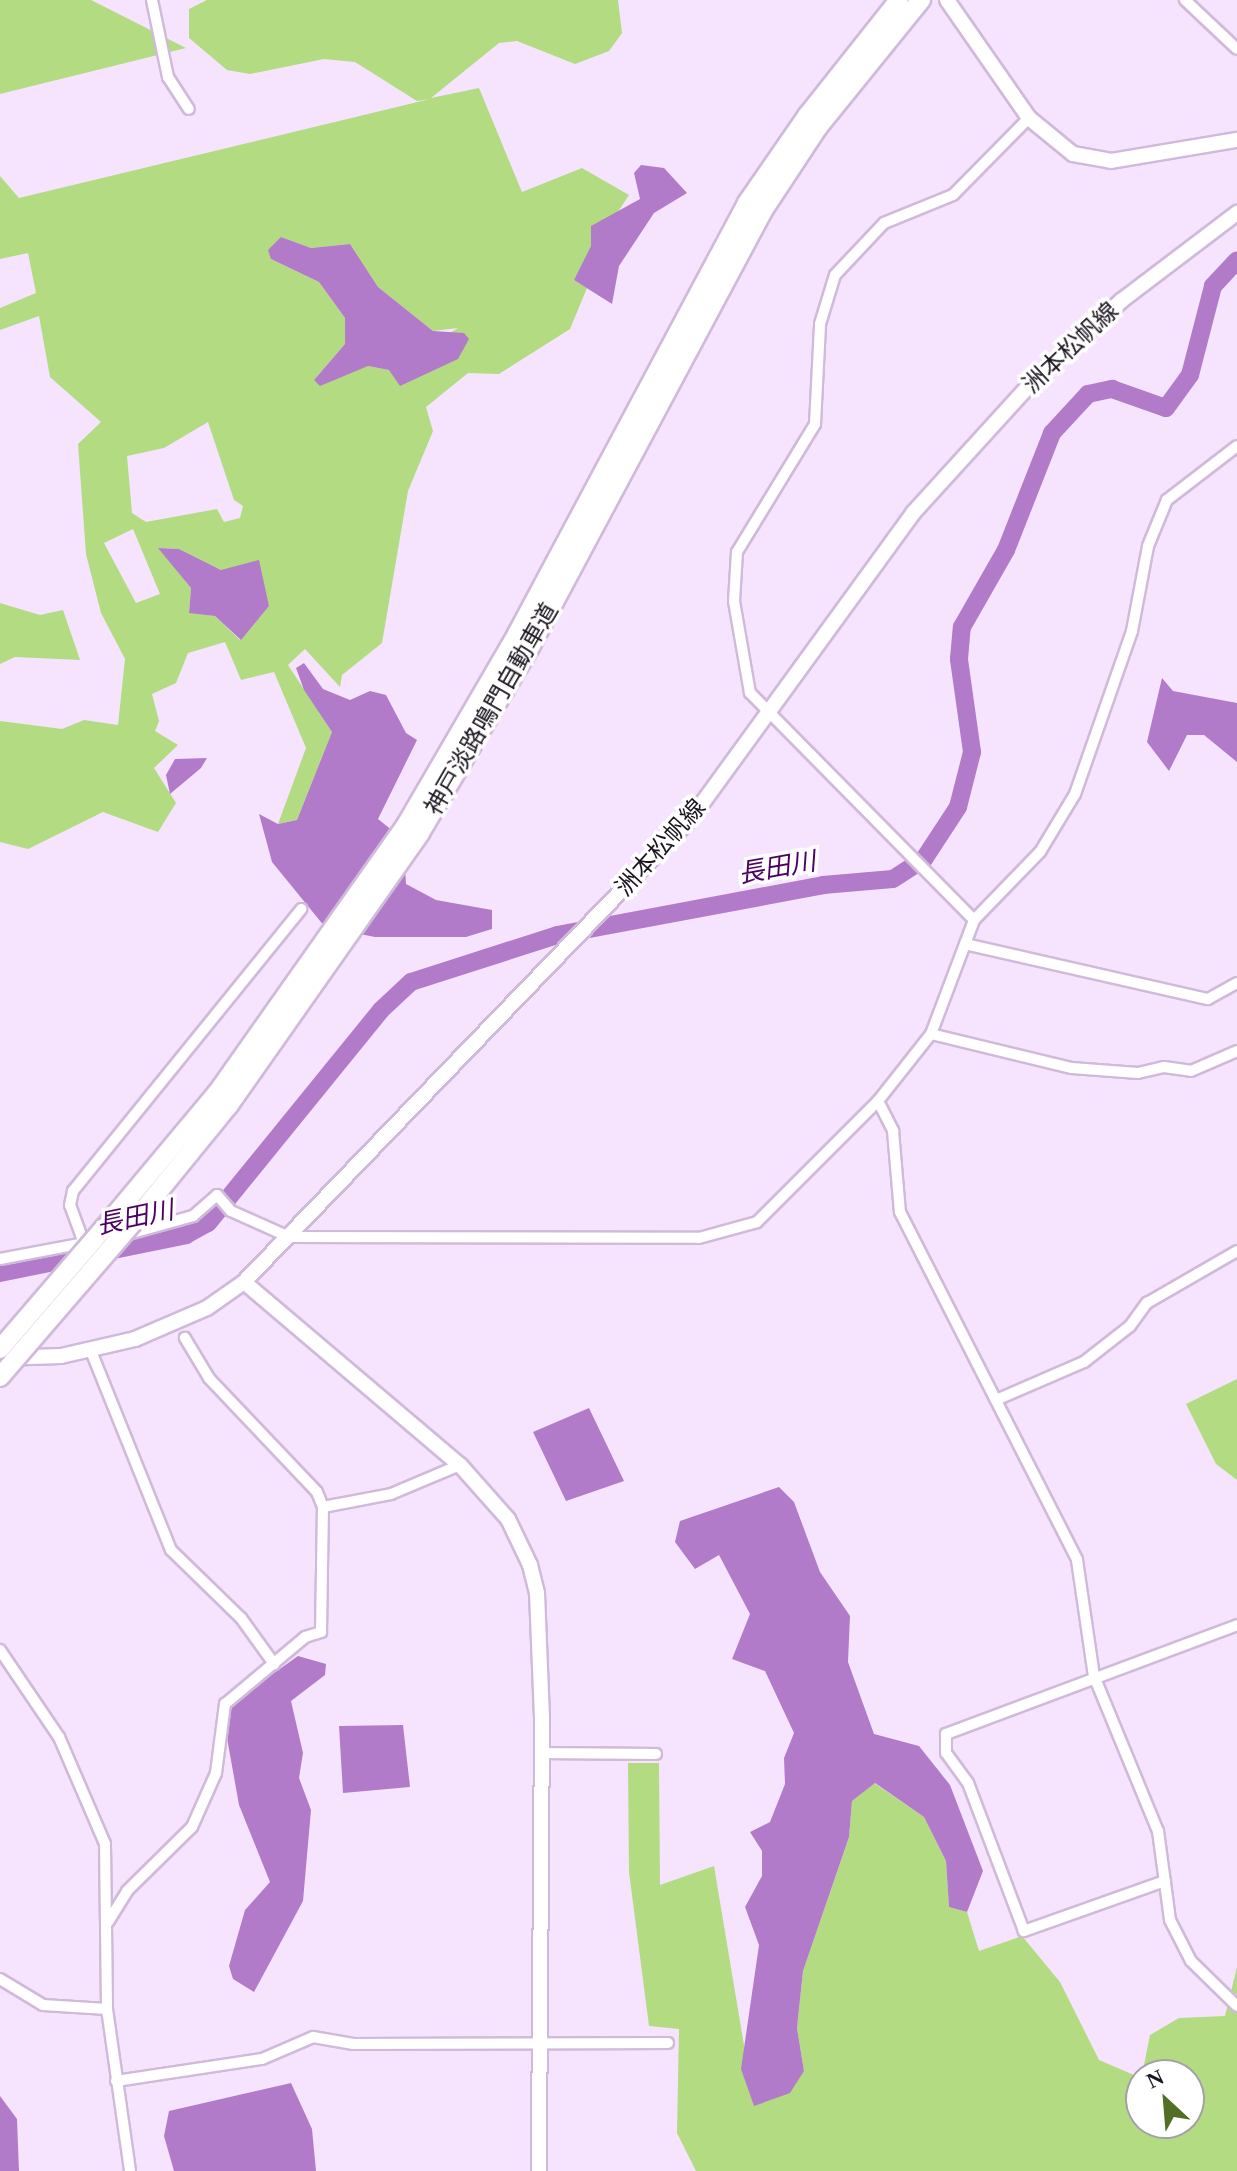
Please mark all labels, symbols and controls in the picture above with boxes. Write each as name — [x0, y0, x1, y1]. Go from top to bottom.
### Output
street label: 洲本松帆線 — [1017, 297, 1125, 399]
street label: 神戸淡路鳴門自動車道 — [420, 598, 564, 820]
street label: 洲本松帆線 — [610, 794, 712, 902]
water label: 長田川 — [736, 846, 818, 890]
water label: 長田川 — [94, 1195, 176, 1241]
north arrow — [1125, 2059, 1205, 2139]
text: N — [1143, 2064, 1168, 2093]

